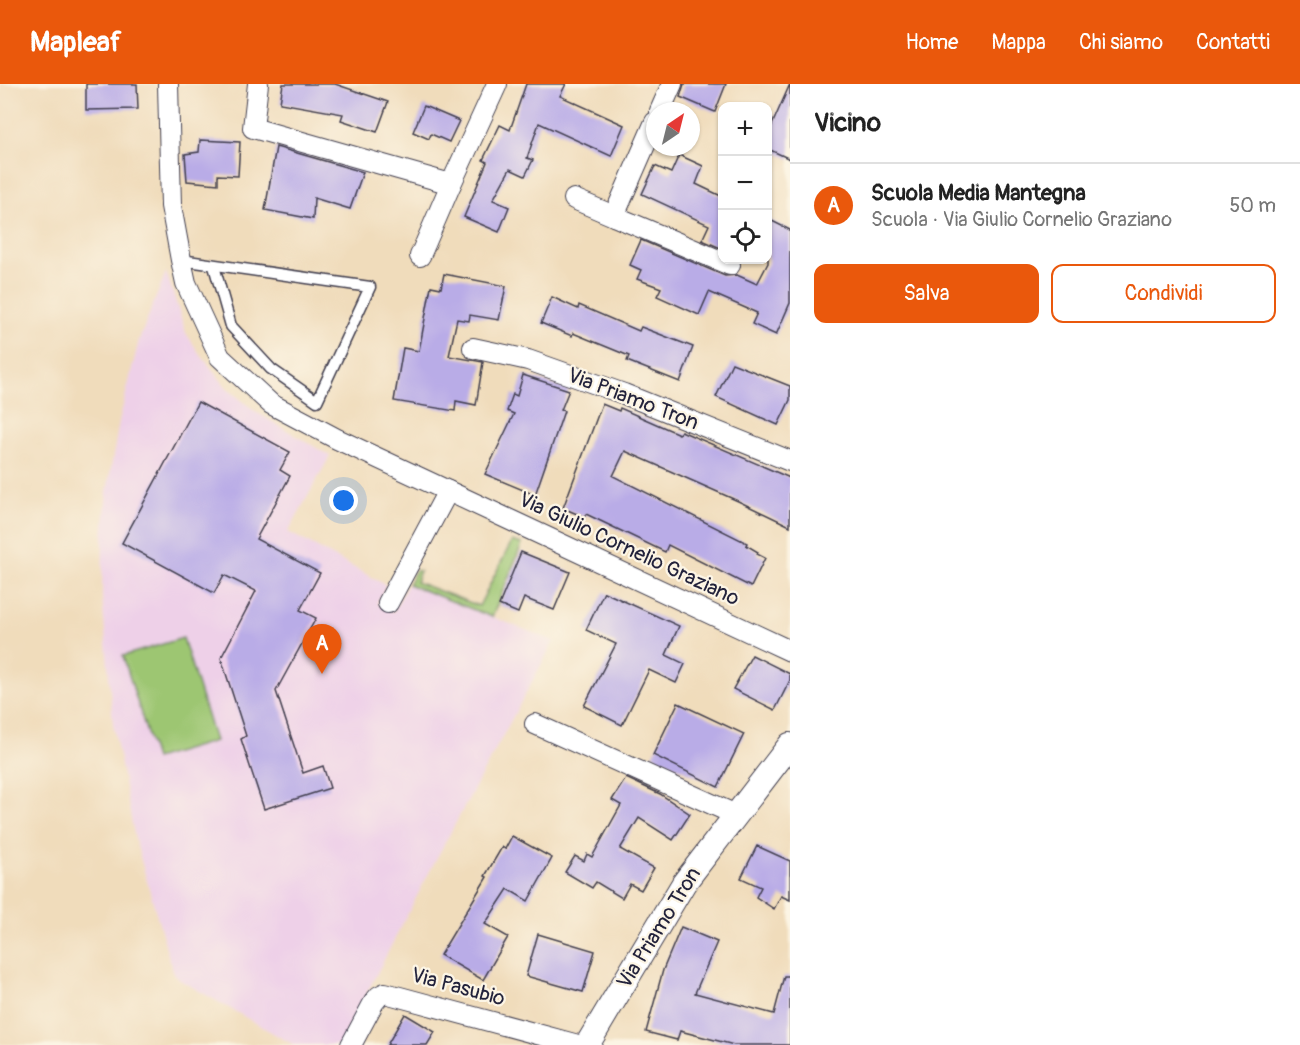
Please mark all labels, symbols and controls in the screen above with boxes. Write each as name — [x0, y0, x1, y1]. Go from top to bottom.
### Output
text: Mapleaf — [30, 25, 121, 60]
text: Home — [905, 29, 958, 56]
text: Mappa — [991, 29, 1046, 56]
text: Chi siamo — [1079, 29, 1163, 56]
text: Contatti — [1196, 29, 1270, 56]
north arrow — [646, 102, 700, 156]
map controls — [718, 102, 772, 264]
button: + — [718, 102, 772, 156]
text: Vicino — [814, 107, 881, 139]
button: − — [718, 156, 772, 210]
text: Scuola Media Mantegna — [871, 179, 1086, 207]
text: A — [827, 193, 840, 218]
text: 50 m — [1229, 193, 1276, 218]
text: Scuola · Via Giulio Cornelio Graziano — [871, 207, 1172, 232]
button: locate — [718, 210, 772, 264]
button: Salva — [814, 264, 1039, 323]
button: Condividi — [1051, 264, 1276, 323]
street label: Via Priamo Tron — [564, 362, 702, 436]
your location — [329, 486, 358, 515]
street label: Via Giulio Cornelio Graziano — [514, 486, 744, 612]
pin: A — [302, 624, 342, 674]
street label: Via Priamo Tron — [611, 862, 707, 994]
street label: Via Pasubio — [408, 962, 508, 1012]

